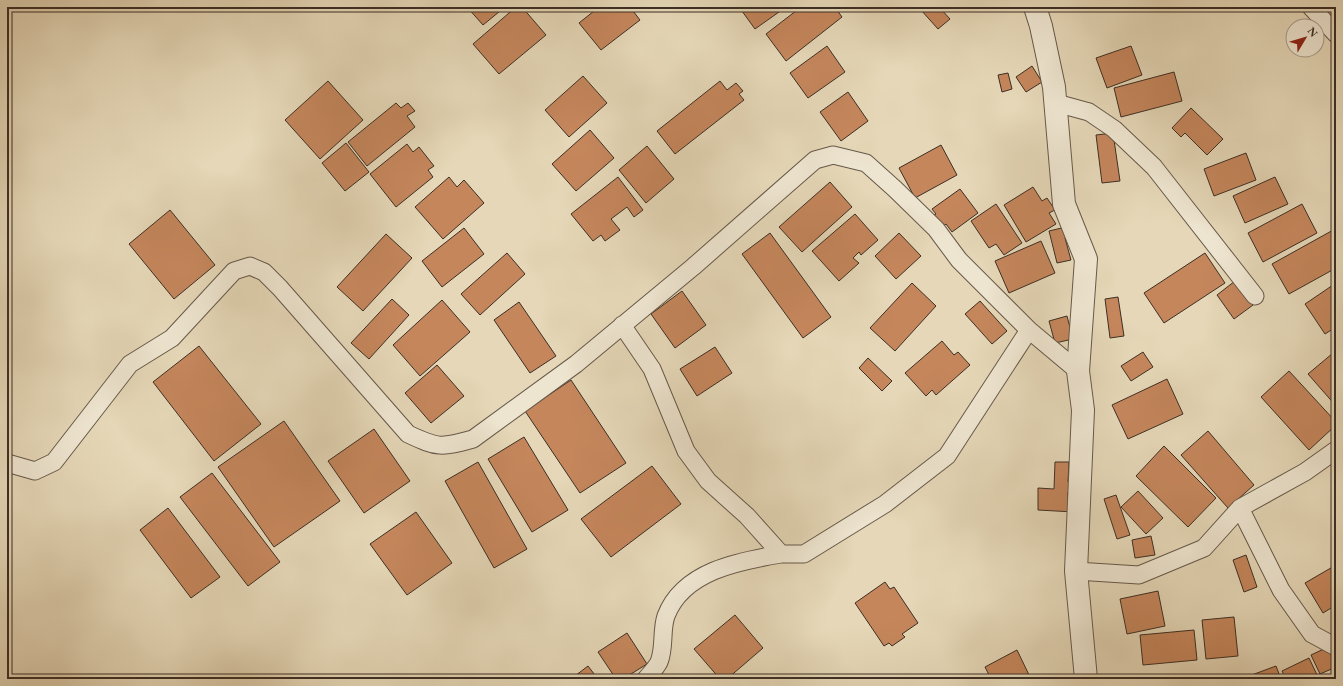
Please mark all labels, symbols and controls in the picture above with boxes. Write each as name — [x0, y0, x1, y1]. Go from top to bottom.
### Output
north arrow — [1285, 18, 1325, 58]
text: N — [1305, 24, 1321, 40]

